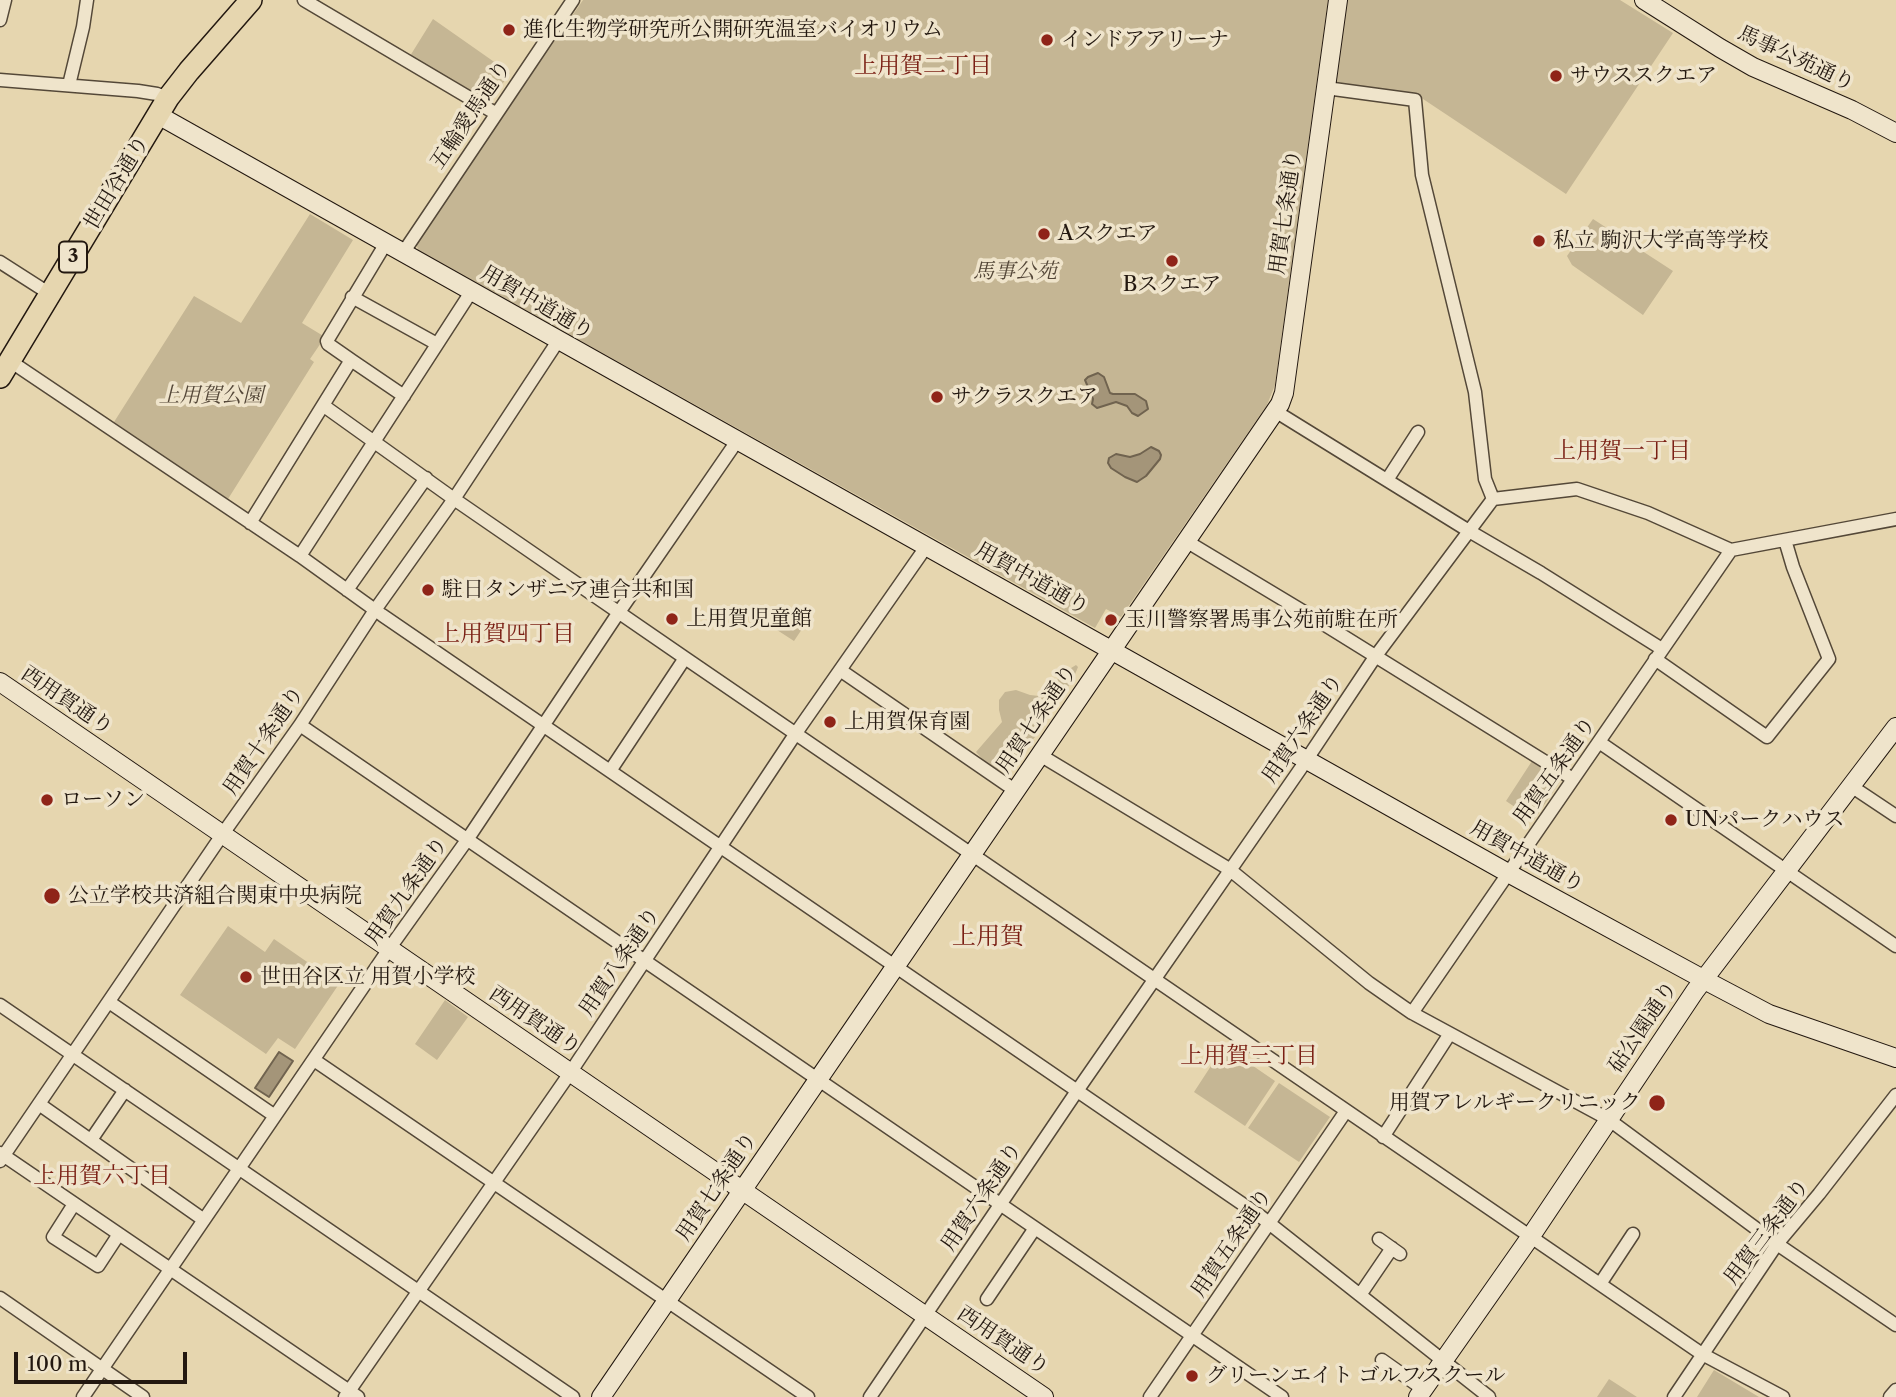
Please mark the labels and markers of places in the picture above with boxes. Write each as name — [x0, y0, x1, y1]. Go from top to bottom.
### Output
place label: 進化生物学研究所公開研究温室バイオリウム — [523, 17, 943, 43]
marker: 進化生物学研究所公開研究温室バイオリウム — [501, 22, 517, 38]
place label: インドアアリーナ — [1061, 27, 1229, 53]
marker: インドアアリーナ — [1039, 32, 1055, 48]
place label: サウススクエア — [1570, 63, 1717, 89]
marker: サウススクエア — [1548, 68, 1564, 84]
place label: Aスクエア — [1058, 221, 1158, 247]
marker: Aスクエア — [1036, 226, 1052, 242]
place label: 私立 駒沢大学高等学校 — [1553, 228, 1769, 254]
marker: 私立 駒沢大学高等学校 — [1531, 233, 1547, 249]
marker: Bスクエア — [1164, 253, 1180, 269]
place label: Bスクエア — [1123, 272, 1221, 298]
place label: サクラスクエア — [951, 384, 1098, 410]
marker: サクラスクエア — [929, 389, 945, 405]
place label: 駐日タンザニア連合共和国 — [442, 577, 694, 603]
marker: 駐日タンザニア連合共和国 — [420, 582, 436, 598]
place label: 上用賀児童館 — [686, 606, 812, 632]
place label: 玉川警察署馬事公苑前駐在所 — [1125, 607, 1398, 633]
marker: 上用賀児童館 — [664, 611, 680, 627]
marker: 玉川警察署馬事公苑前駐在所 — [1103, 612, 1119, 628]
place label: 上用賀保育園 — [844, 709, 970, 735]
marker: 上用賀保育園 — [822, 714, 838, 730]
place label: ローソン — [61, 787, 145, 813]
marker: ローソン — [39, 792, 55, 808]
place label: UNパークハウス — [1685, 807, 1845, 833]
marker: UNパークハウス — [1663, 812, 1679, 828]
place label: 公立学校共済組合関東中央病院 — [68, 883, 362, 909]
marker: 公立学校共済組合関東中央病院 — [42, 886, 62, 906]
place label: 世田谷区立 用賀小学校 — [260, 964, 476, 990]
marker: 世田谷区立 用賀小学校 — [238, 969, 254, 985]
place label: 用賀アレルギークリニック — [1389, 1090, 1641, 1116]
marker: 用賀アレルギークリニック — [1647, 1093, 1667, 1113]
place label: グリーンエイト ゴルフスクール — [1206, 1363, 1506, 1389]
marker: グリーンエイト ゴルフスクール — [1184, 1368, 1200, 1384]

